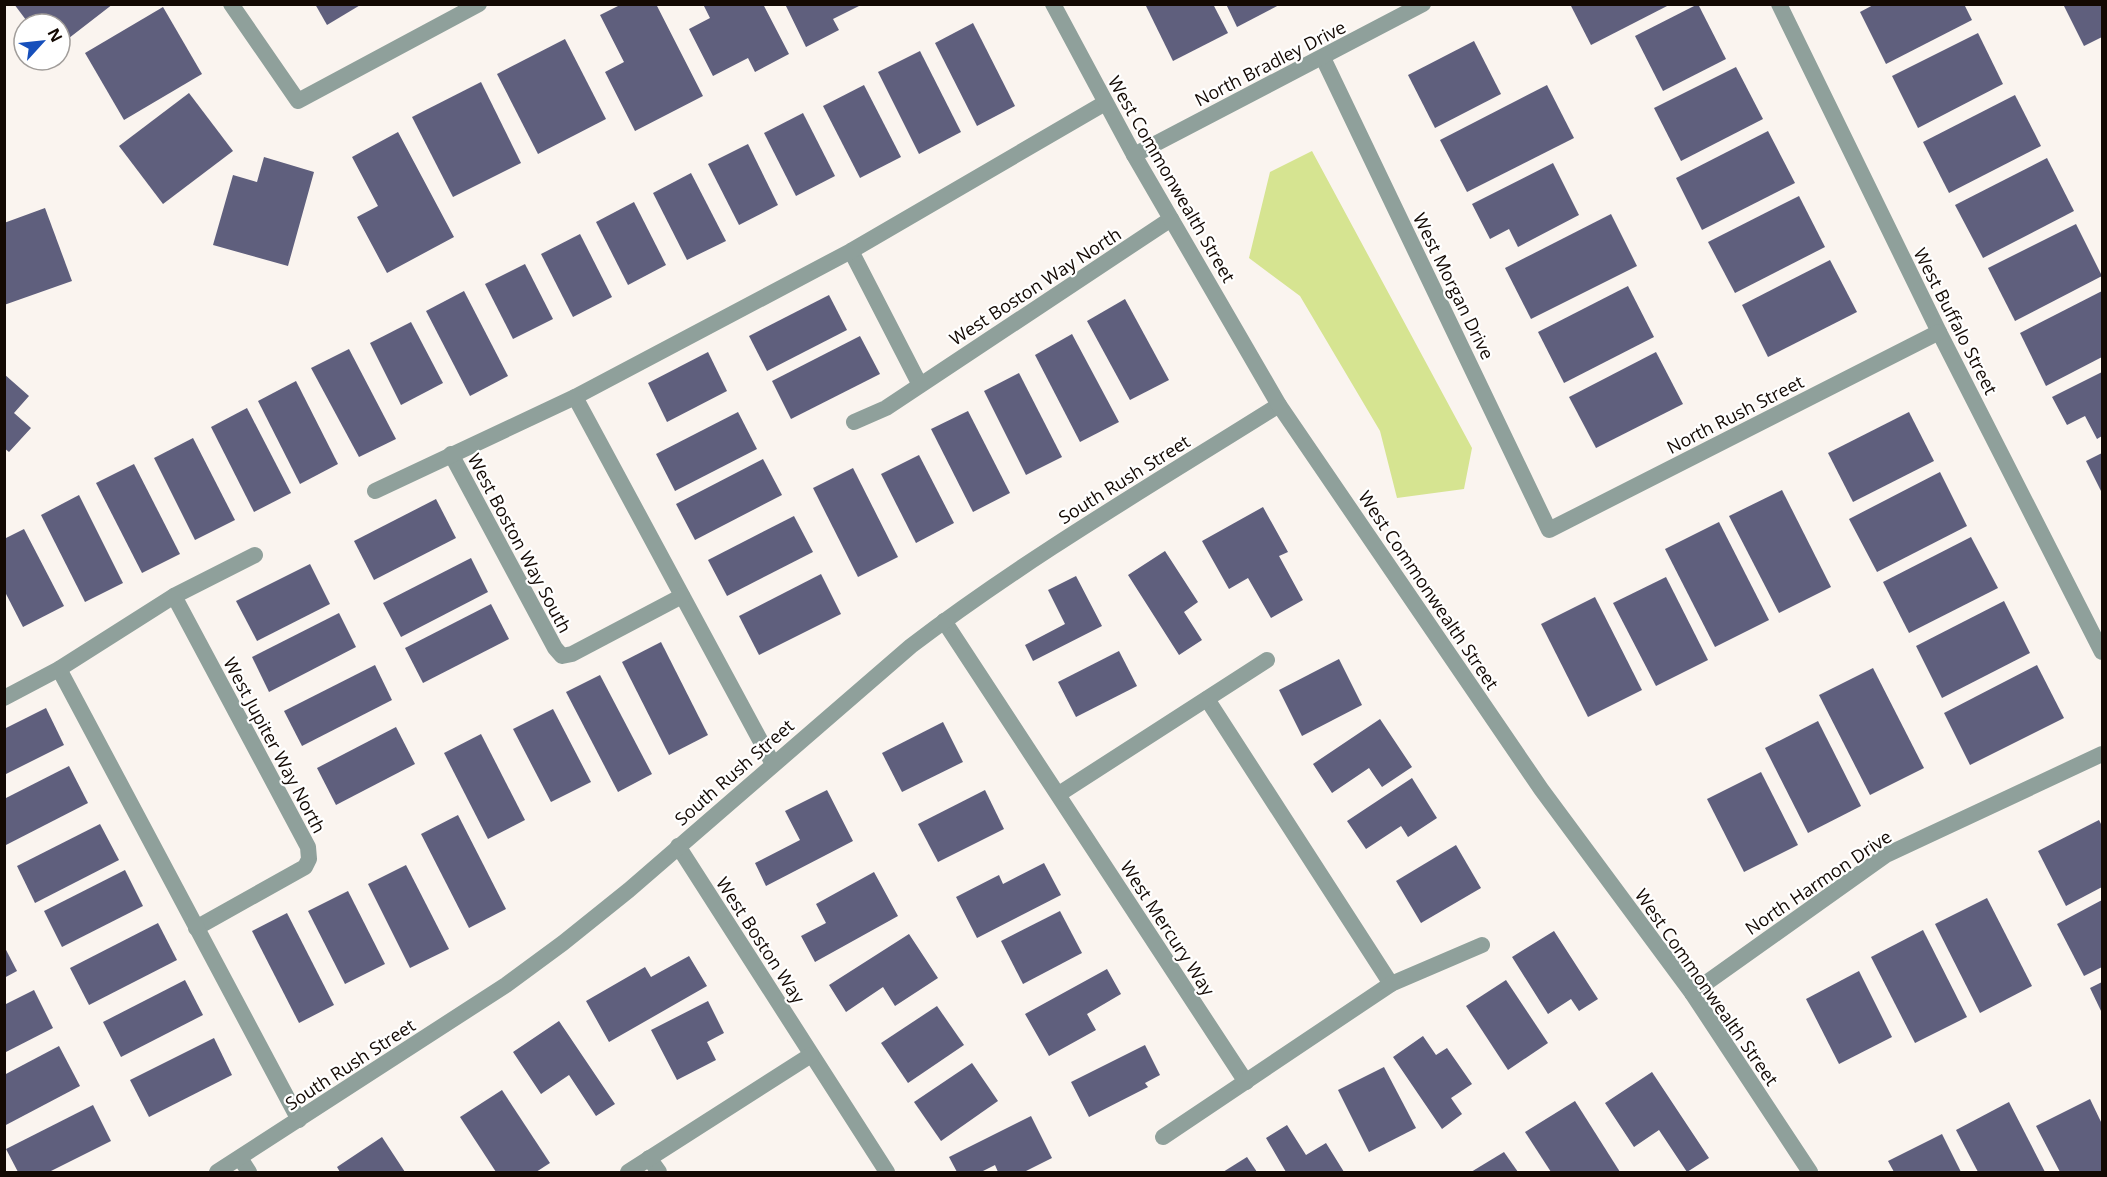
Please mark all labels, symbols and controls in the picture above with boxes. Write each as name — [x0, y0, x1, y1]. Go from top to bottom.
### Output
north arrow — [12, 12, 72, 72]
street label: North Bradley Drive — [1190, 15, 1350, 111]
text: N — [43, 24, 68, 46]
street label: West Commonwealth Street — [1103, 71, 1241, 287]
street label: West Morgan Drive — [1408, 209, 1500, 363]
street label: West Boston Way North — [945, 221, 1125, 351]
street label: West Buffalo Street — [1909, 244, 2003, 398]
street label: North Rush Street — [1662, 369, 1808, 459]
street label: South Rush Street — [1054, 429, 1194, 529]
street label: West Boston Way South — [462, 449, 578, 637]
street label: West Commonwealth Street — [1353, 486, 1505, 694]
street label: West Jupiter Way North — [218, 653, 332, 837]
street label: South Rush Street — [669, 714, 799, 830]
street label: North Harmon Drive — [1740, 824, 1896, 940]
street label: West Mercury Way — [1115, 856, 1221, 1001]
street label: West Boston Way — [711, 872, 811, 1009]
street label: West Commonwealth Street — [1630, 884, 1784, 1090]
street label: South Rush Street — [280, 1013, 420, 1115]

